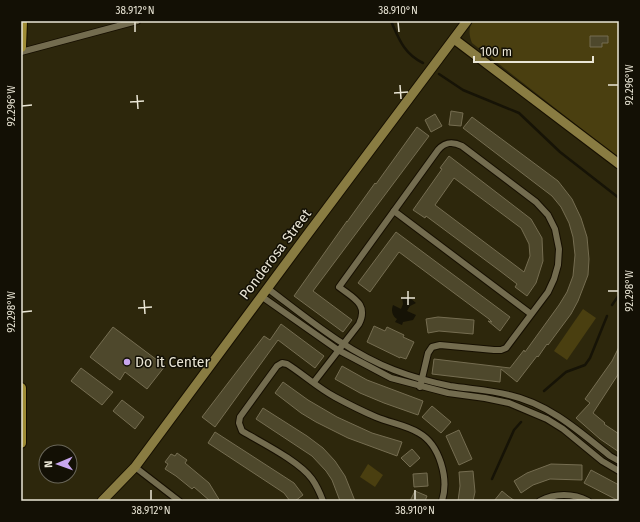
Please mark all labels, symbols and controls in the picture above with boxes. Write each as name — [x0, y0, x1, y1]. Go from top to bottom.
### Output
text: 38.912°N — [115, 5, 155, 17]
text: 38.910°N — [378, 5, 418, 17]
scale bar — [474, 38, 593, 64]
text: 100 m — [480, 45, 512, 59]
text: 92.296°W — [624, 64, 636, 106]
text: 92.296°W — [6, 85, 18, 127]
street label: Ponderosa Street — [236, 205, 316, 303]
text: 92.298°W — [624, 270, 636, 312]
text: 92.298°W — [6, 291, 18, 333]
place label: Do it Center — [135, 354, 210, 371]
marker: Do it Center — [122, 357, 132, 367]
north arrow — [38, 444, 78, 484]
text: N — [42, 460, 55, 468]
text: 38.912°N — [131, 505, 171, 517]
text: 38.910°N — [395, 505, 435, 517]

